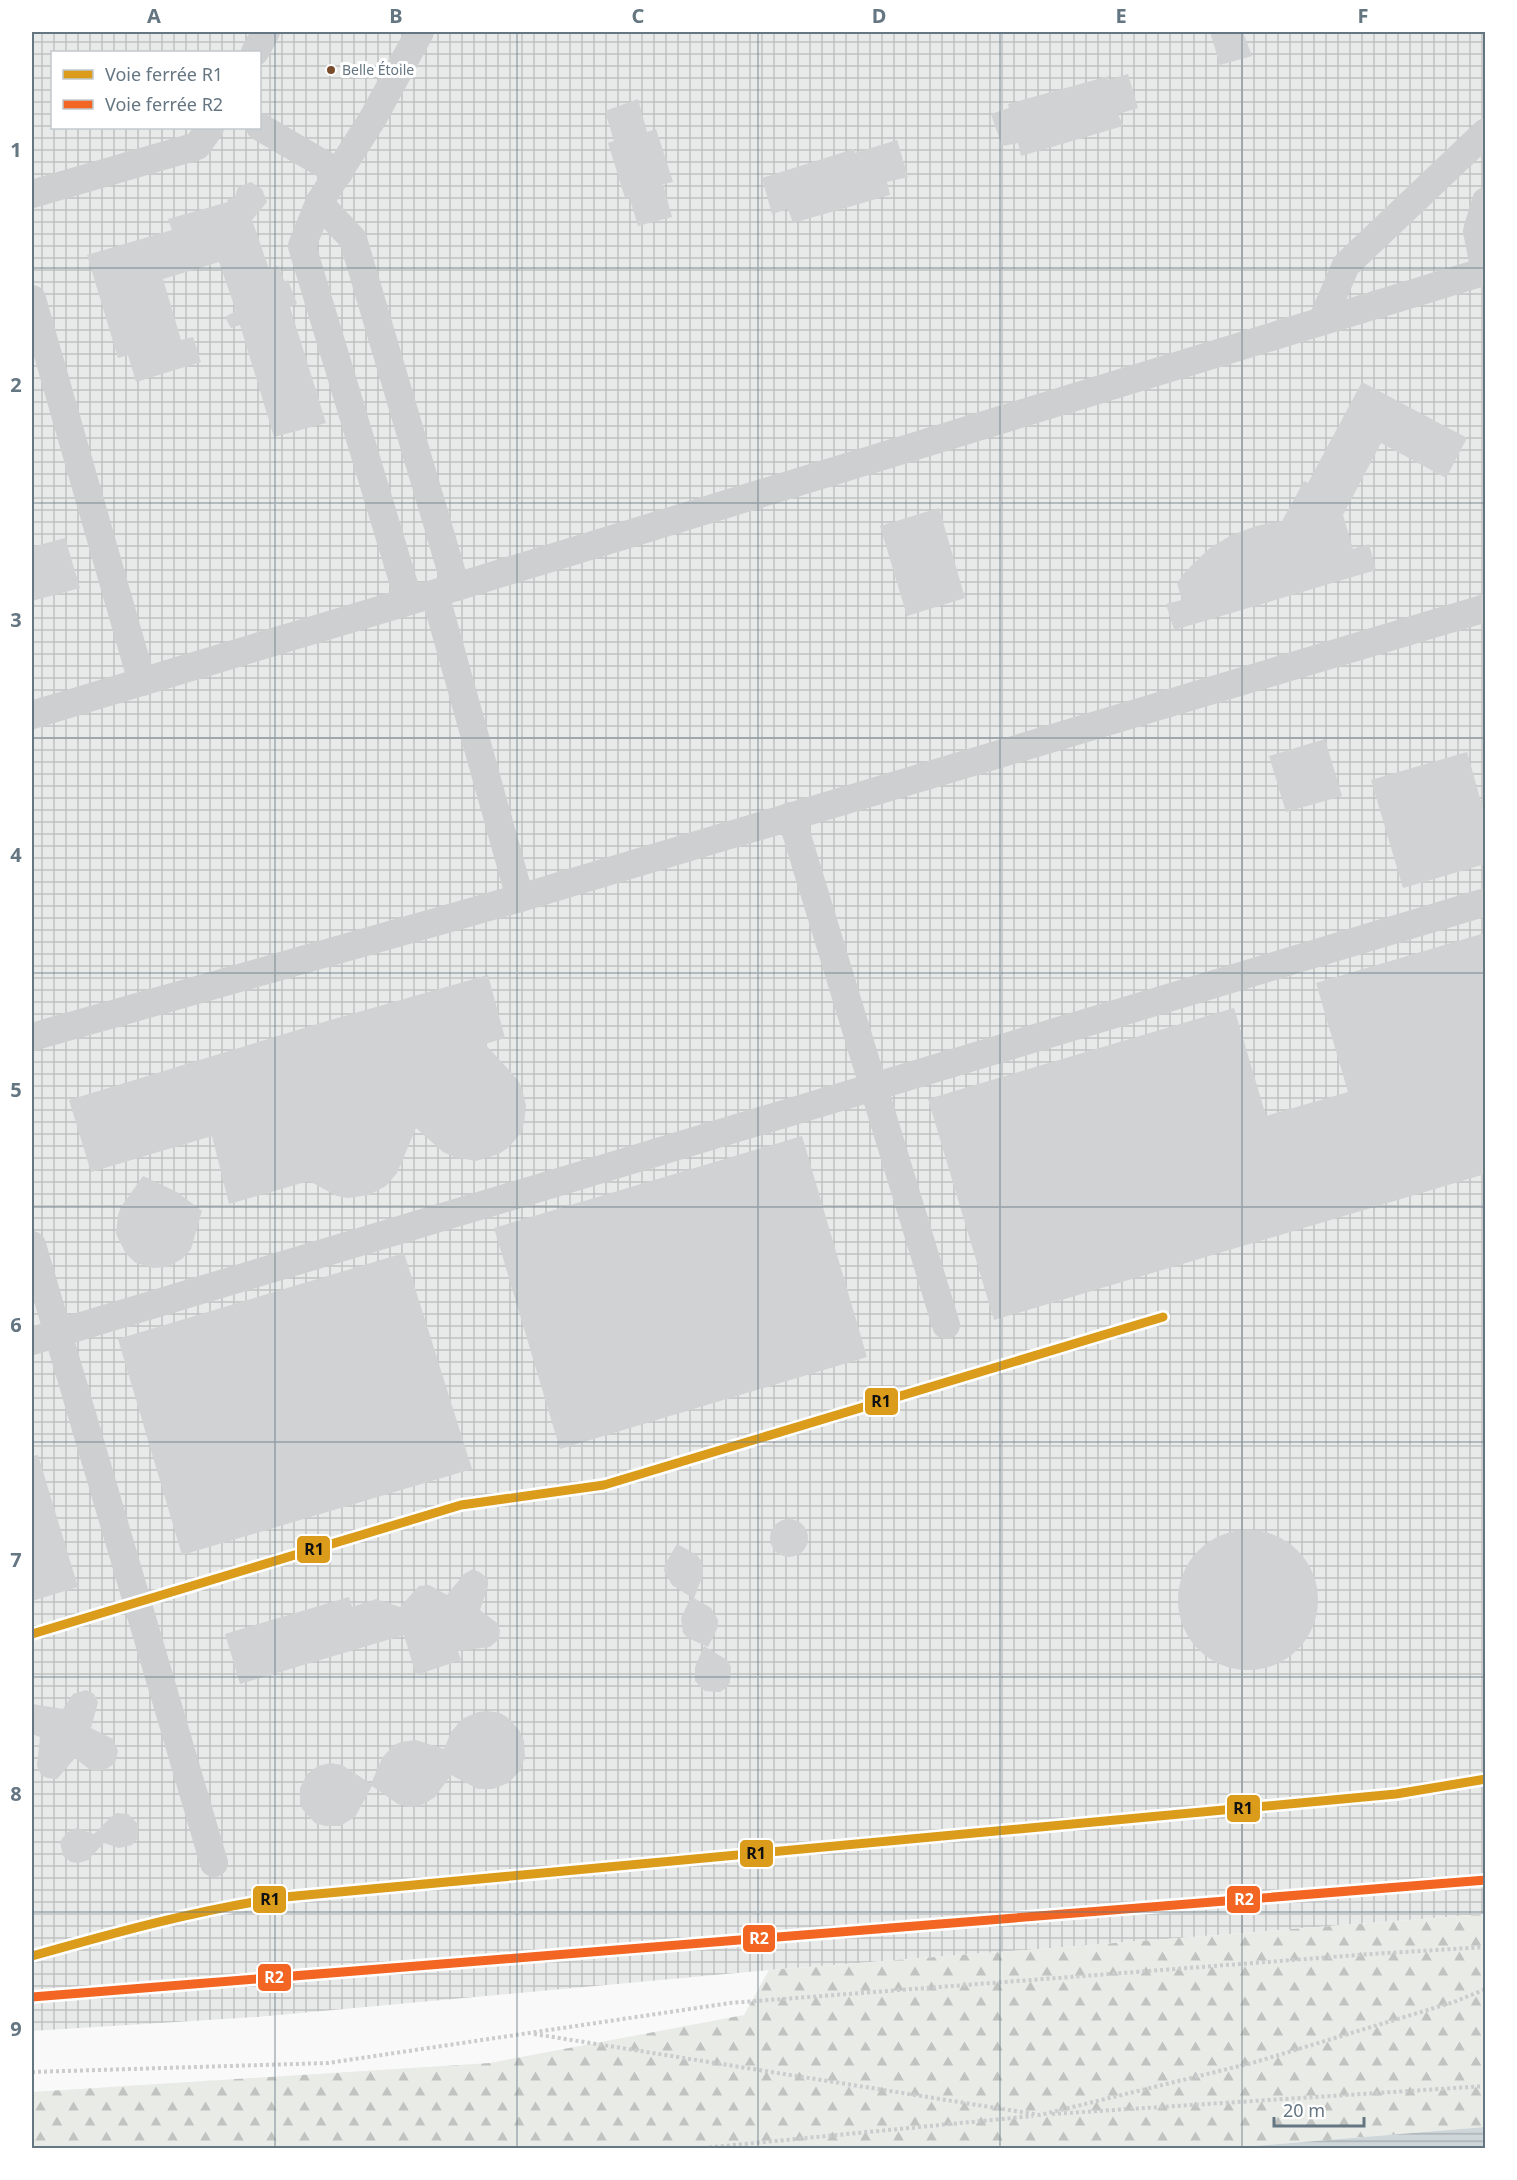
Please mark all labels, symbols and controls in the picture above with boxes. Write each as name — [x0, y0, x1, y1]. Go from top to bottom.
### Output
text: A — [147, 2, 161, 29]
text: B — [389, 2, 403, 29]
text: C — [632, 2, 645, 29]
text: D — [872, 2, 886, 29]
text: E — [1115, 2, 1127, 29]
text: F — [1358, 2, 1368, 29]
legend — [51, 51, 261, 129]
place label: Belle Étoile — [342, 60, 414, 79]
text: Voie ferrée R1 — [105, 62, 223, 86]
marker: Belle Étoile — [325, 64, 337, 76]
text: Voie ferrée R2 — [105, 92, 223, 116]
text: 1 — [10, 136, 22, 163]
text: 2 — [10, 371, 22, 398]
text: 3 — [10, 606, 22, 633]
text: 4 — [10, 841, 22, 868]
text: 5 — [10, 1076, 22, 1103]
text: 6 — [10, 1311, 22, 1338]
line badge: R1 — [864, 1387, 899, 1416]
text: R1 — [871, 1390, 891, 1412]
line badge: R1 — [296, 1535, 331, 1564]
text: R1 — [304, 1538, 324, 1560]
text: 7 — [10, 1546, 22, 1573]
text: 8 — [10, 1780, 22, 1807]
line badge: R1 — [1226, 1794, 1261, 1823]
text: R1 — [1233, 1797, 1253, 1819]
line badge: R1 — [739, 1839, 774, 1868]
text: R1 — [746, 1842, 766, 1864]
line badge: R1 — [252, 1885, 287, 1914]
line badge: R2 — [1226, 1885, 1261, 1914]
text: R1 — [260, 1888, 280, 1910]
text: R2 — [1234, 1888, 1254, 1910]
line badge: R2 — [742, 1924, 776, 1953]
text: R2 — [749, 1927, 769, 1949]
line badge: R2 — [257, 1963, 292, 1992]
text: R2 — [264, 1966, 284, 1988]
text: 9 — [10, 2015, 22, 2042]
scale bar — [1274, 2090, 1364, 2128]
text: 20 m — [1283, 2098, 1325, 2122]

